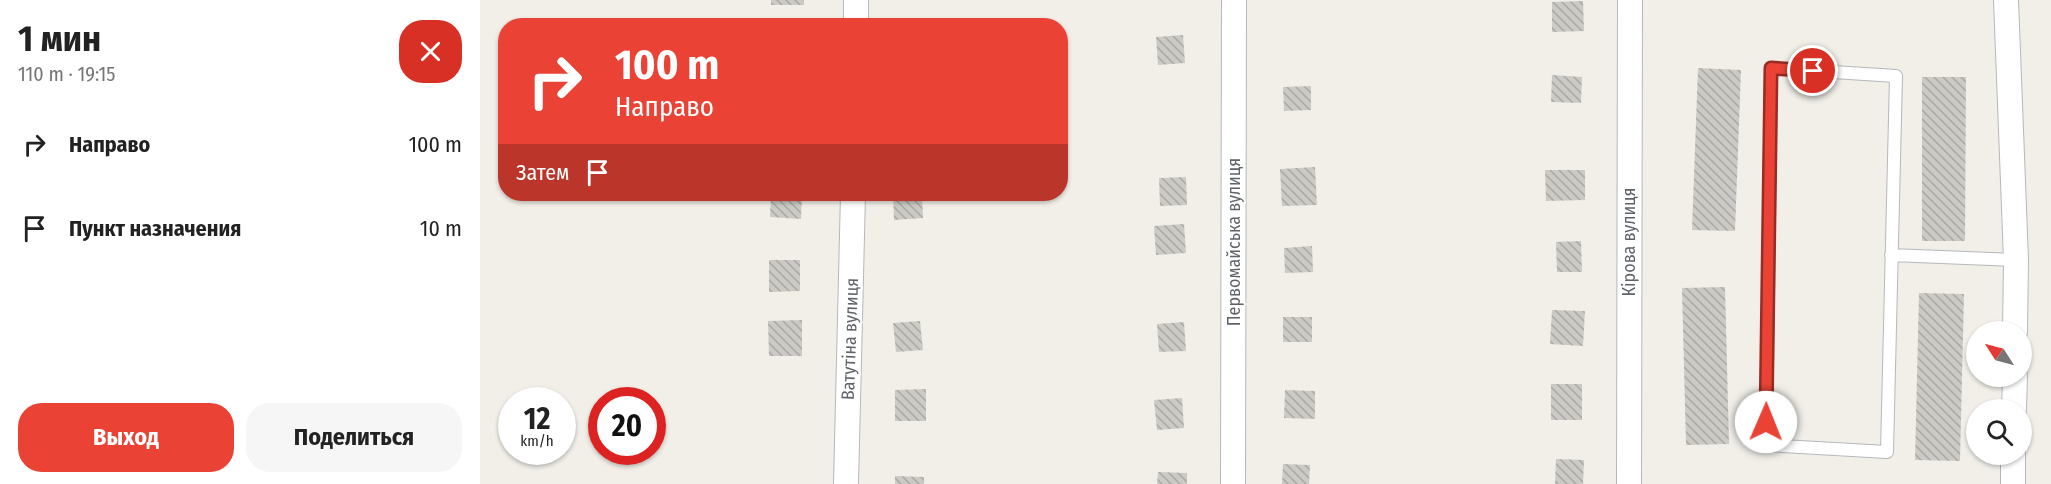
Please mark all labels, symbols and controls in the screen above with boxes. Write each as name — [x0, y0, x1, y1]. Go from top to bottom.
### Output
text: 1 мин — [18, 17, 101, 61]
button: close — [399, 20, 462, 83]
text: 100 m — [615, 40, 719, 90]
icon: right — [516, 42, 594, 120]
pin — [1787, 45, 1838, 96]
icon: arrive — [1796, 54, 1829, 87]
text: 110 m · 19:15 — [18, 62, 115, 86]
text: Направо — [615, 91, 714, 123]
icon: right — [18, 128, 51, 161]
text: Направо — [69, 131, 150, 158]
text: 100 m — [408, 131, 462, 158]
icon: arrive — [581, 156, 614, 189]
street label: Первомайська вулиця — [1223, 158, 1245, 326]
text: Затем — [516, 159, 569, 186]
street label: Кірова вулиця — [1618, 187, 1640, 297]
icon: arrive — [18, 212, 51, 245]
text: Пункт назначения — [69, 215, 241, 242]
text: 10 m — [420, 215, 462, 242]
street label: Ватутіна вулиця — [837, 278, 863, 400]
north arrow — [1966, 321, 2032, 387]
map controls — [1966, 321, 2032, 465]
speed limit sign: 20 — [588, 387, 666, 465]
position arrow — [1734, 390, 1798, 454]
button: search — [1966, 399, 2032, 465]
text: 12 — [524, 401, 550, 437]
button: Выход — [18, 403, 234, 472]
button: Поделиться — [246, 403, 462, 472]
text: km/h — [520, 432, 554, 450]

